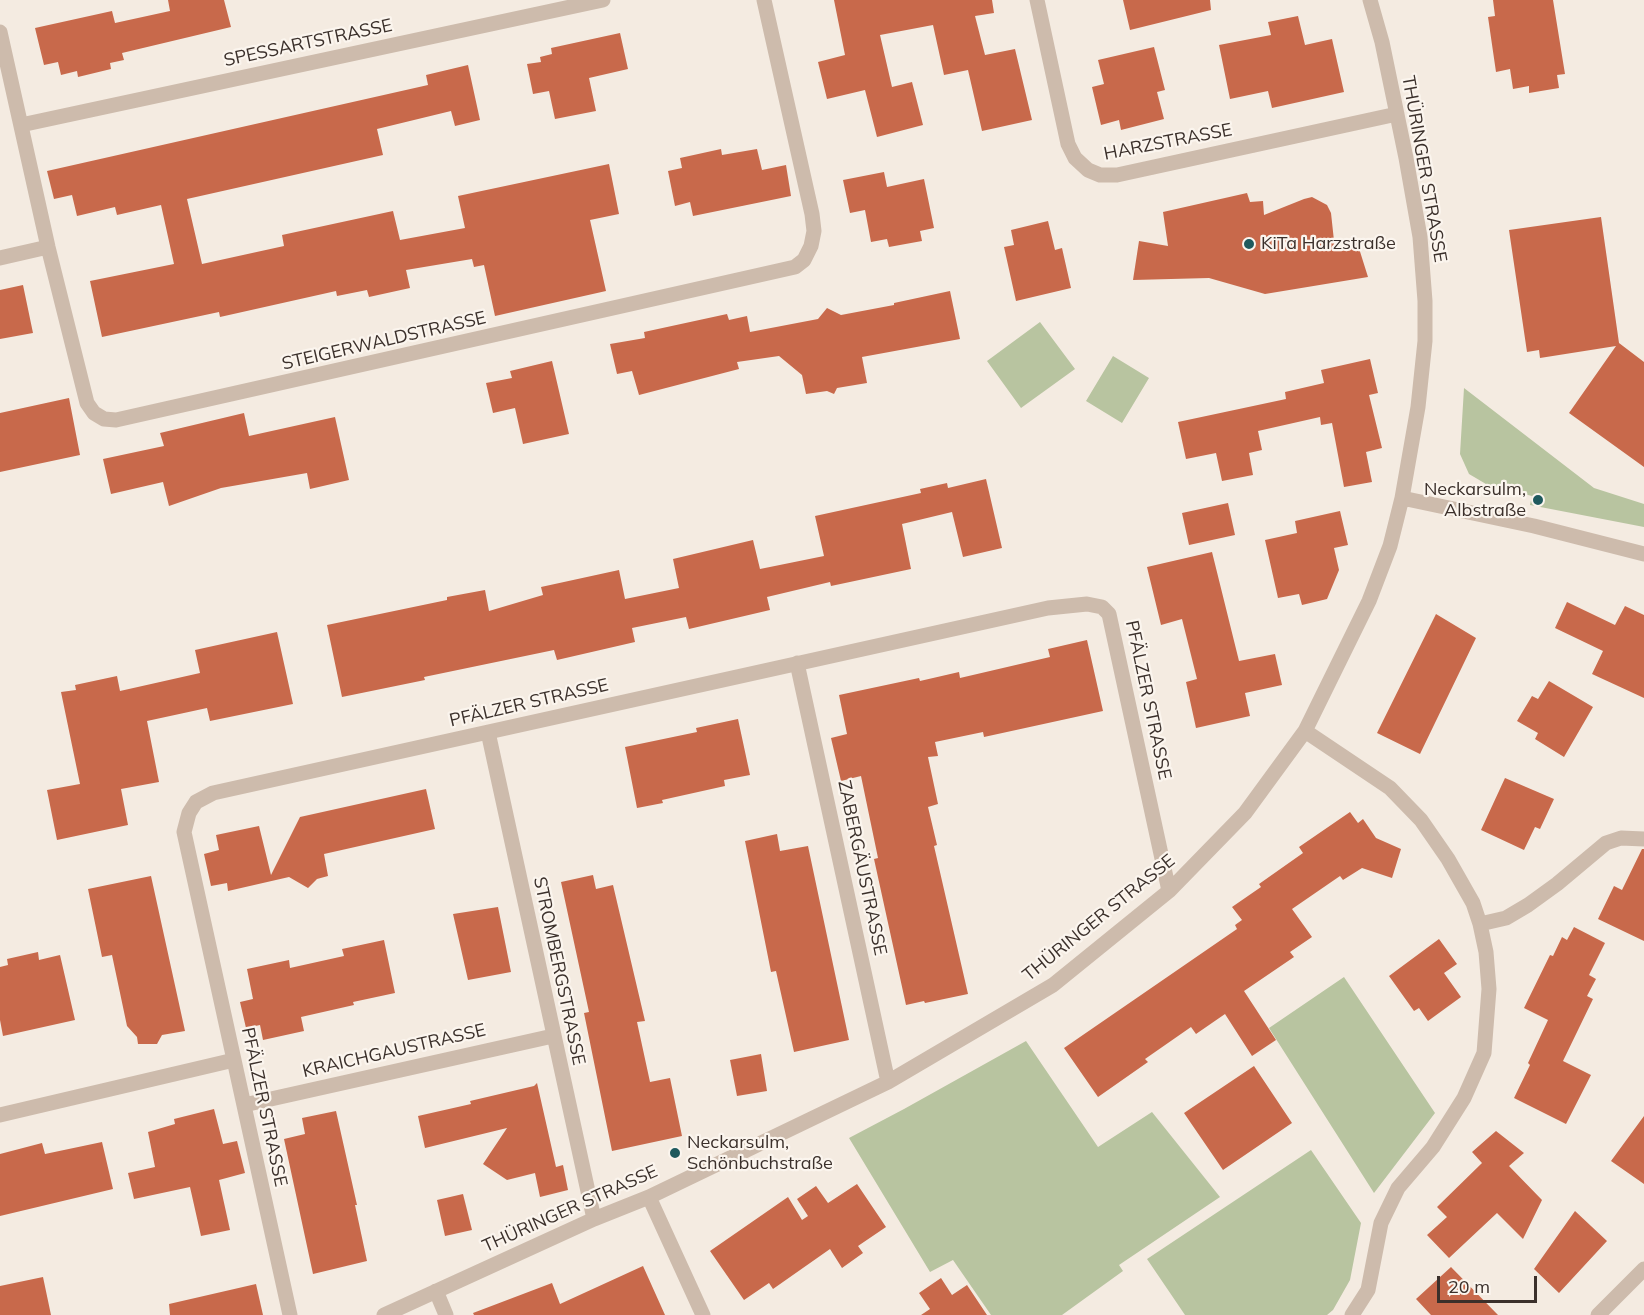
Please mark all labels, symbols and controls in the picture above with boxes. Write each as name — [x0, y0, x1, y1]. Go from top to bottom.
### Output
street label: SPESSARTSTRASSE — [222, 15, 394, 71]
street label: THÜRINGER STRASSE — [1397, 74, 1451, 264]
street label: HARZSTRASSE — [1102, 119, 1234, 165]
place label: KiTa Harzstraße — [1261, 233, 1396, 255]
marker: KiTa Harzstraße — [1242, 237, 1256, 251]
street label: STEIGERWALDSTRASSE — [280, 307, 488, 375]
place label: Neckarsulm, Albstraße — [1424, 479, 1526, 522]
marker: Neckarsulm, Albstraße — [1531, 493, 1545, 507]
street label: PFÄLZER STRASSE — [1121, 618, 1175, 782]
street label: PFÄLZER STRASSE — [447, 674, 611, 732]
street label: ZABERGÄUSTRASSE — [833, 778, 891, 958]
street label: THÜRINGER STRASSE — [1019, 850, 1179, 986]
street label: STROMBERGSTRASSE — [528, 875, 590, 1067]
street label: KRAICHGAUSTRASSE — [300, 1019, 488, 1083]
street label: PFÄLZER STRASSE — [237, 1025, 291, 1189]
place label: Neckarsulm, Schönbuchstraße — [687, 1132, 833, 1174]
marker: Neckarsulm, Schönbuchstraße — [668, 1146, 682, 1160]
street label: THÜRINGER STRASSE — [479, 1161, 661, 1257]
scale bar — [1440, 1264, 1540, 1302]
text: 20 m — [1448, 1275, 1490, 1298]

